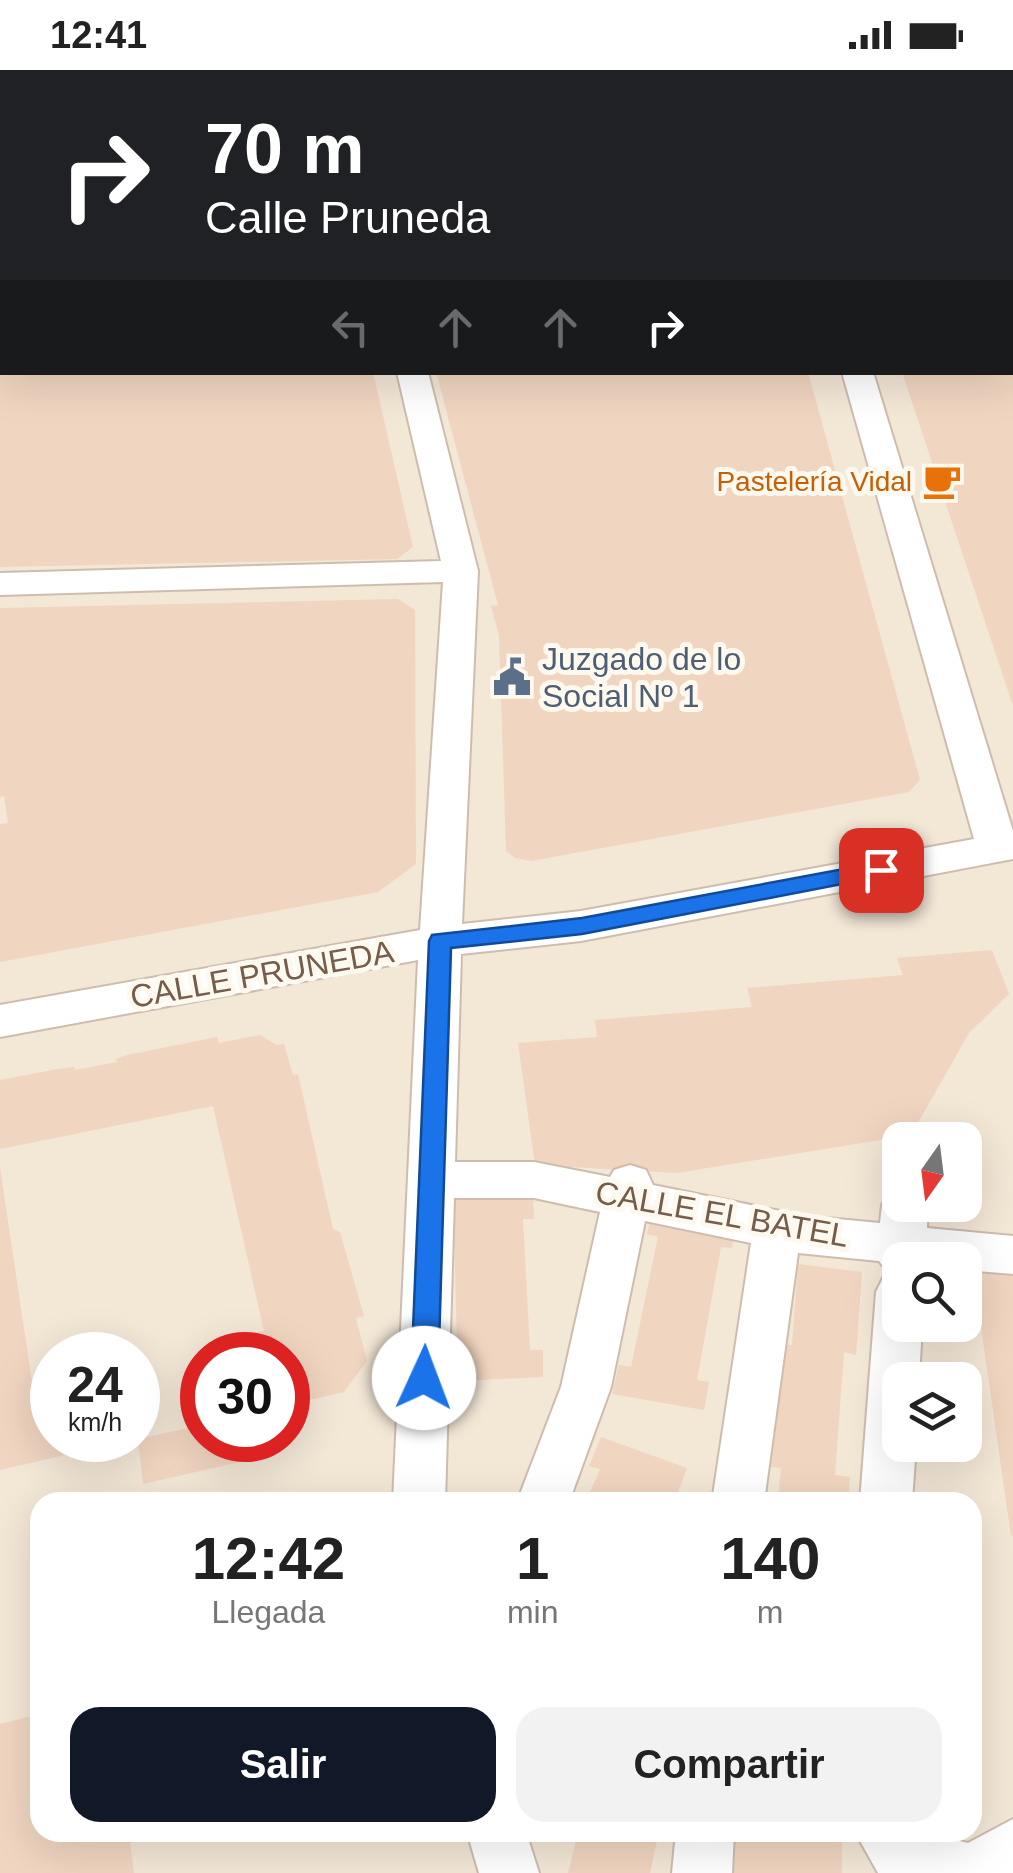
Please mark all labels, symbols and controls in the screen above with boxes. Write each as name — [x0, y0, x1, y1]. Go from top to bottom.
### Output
text: 12:41 — [50, 14, 147, 56]
icon: right — [40, 110, 170, 240]
text: 70 m — [205, 110, 365, 188]
text: Calle Pruneda — [205, 192, 490, 243]
icon: left — [323, 300, 378, 355]
icon: ahead — [428, 300, 483, 355]
icon: ahead — [533, 300, 588, 355]
icon: right — [638, 300, 693, 355]
cafe icon: Pastelería Vidal — [921, 460, 963, 502]
place label: Pastelería Vidal — [716, 466, 912, 497]
place label: Juzgado de lo Social Nº 1 — [542, 641, 741, 714]
public building icon: Juzgado de lo Social Nº 1 — [491, 656, 533, 698]
pin — [839, 828, 924, 913]
icon: arrive — [854, 843, 909, 898]
street label: CALLE PRUNEDA — [128, 933, 397, 1015]
north arrow — [882, 1122, 982, 1222]
map controls — [882, 1122, 982, 1462]
street label: CALLE EL BATEL — [593, 1174, 851, 1254]
button: search — [882, 1242, 982, 1342]
position arrow — [372, 1326, 476, 1430]
speed limit sign: 30 — [180, 1332, 310, 1462]
text: 24 — [67, 1357, 123, 1413]
button: layers — [882, 1362, 982, 1462]
text: km/h — [68, 1408, 122, 1436]
text: 12:42 — [192, 1525, 345, 1592]
text: 1 — [516, 1525, 549, 1592]
text: 140 — [720, 1525, 820, 1592]
text: Llegada — [211, 1594, 325, 1630]
text: min — [507, 1594, 558, 1630]
text: m — [757, 1594, 784, 1630]
button: Salir — [70, 1707, 496, 1822]
button: Compartir — [516, 1707, 942, 1822]

